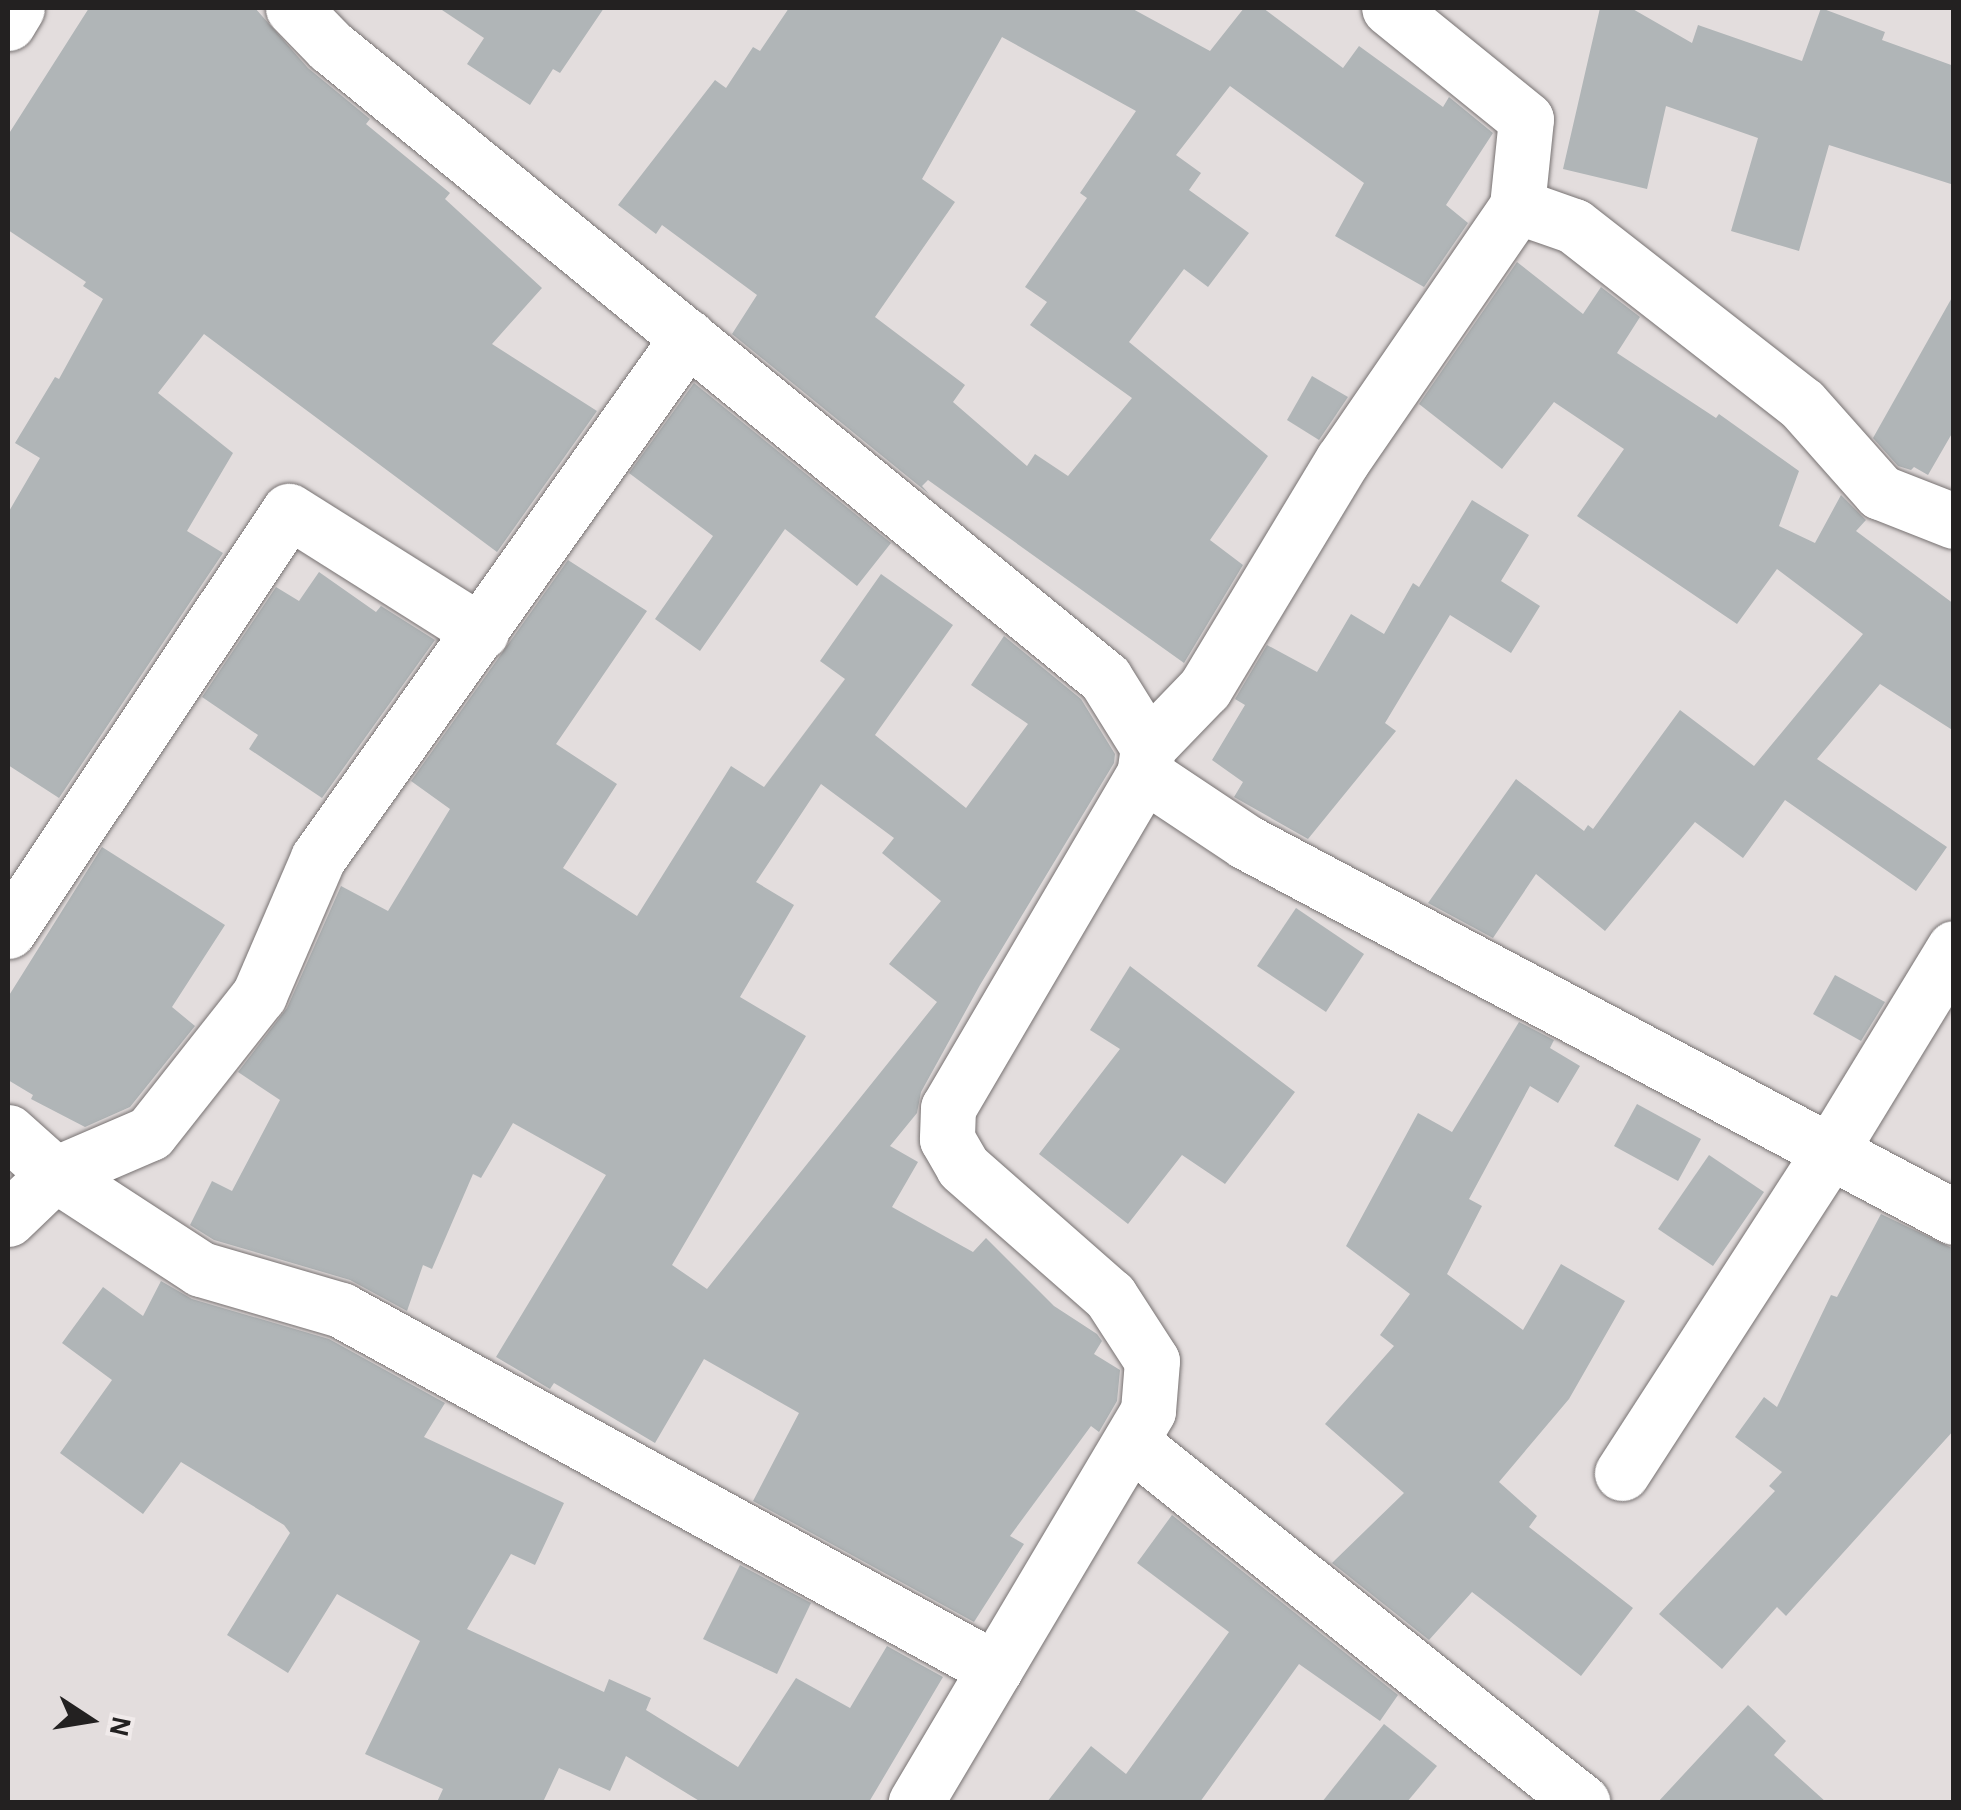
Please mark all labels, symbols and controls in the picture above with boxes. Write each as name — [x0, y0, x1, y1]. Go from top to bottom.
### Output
north arrow — [40, 1670, 140, 1770]
text: N — [104, 1714, 135, 1739]

